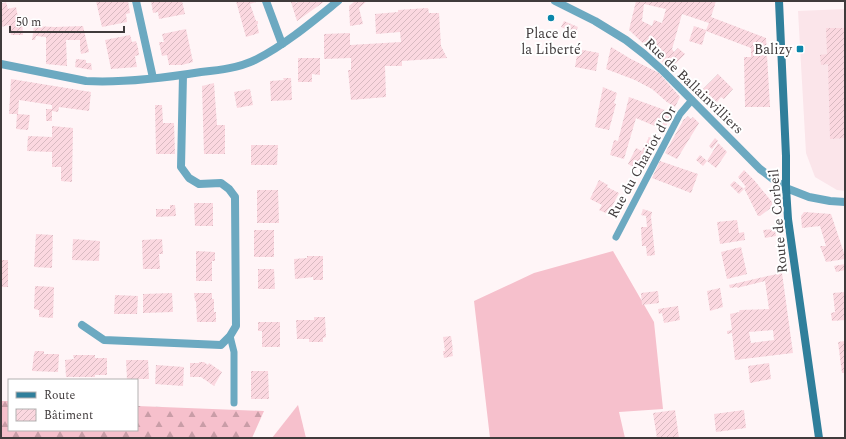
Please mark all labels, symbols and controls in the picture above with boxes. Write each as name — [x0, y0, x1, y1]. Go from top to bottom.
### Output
scale bar — [10, 8, 124, 34]
text: 50 m — [16, 13, 41, 32]
marker: Place de la Liberté — [546, 13, 556, 23]
place label: Place de la Liberté — [521, 23, 581, 60]
street label: Rue de Ballainvilliers — [640, 33, 748, 139]
place label: Balizy — [754, 39, 793, 60]
marker: Balizy — [795, 44, 805, 54]
street label: Rue du Chariot d'Or — [602, 102, 682, 222]
street label: Route de Corbeil — [763, 168, 793, 274]
legend — [8, 379, 138, 431]
text: Route — [44, 386, 75, 405]
text: Bâtiment — [44, 406, 93, 425]

